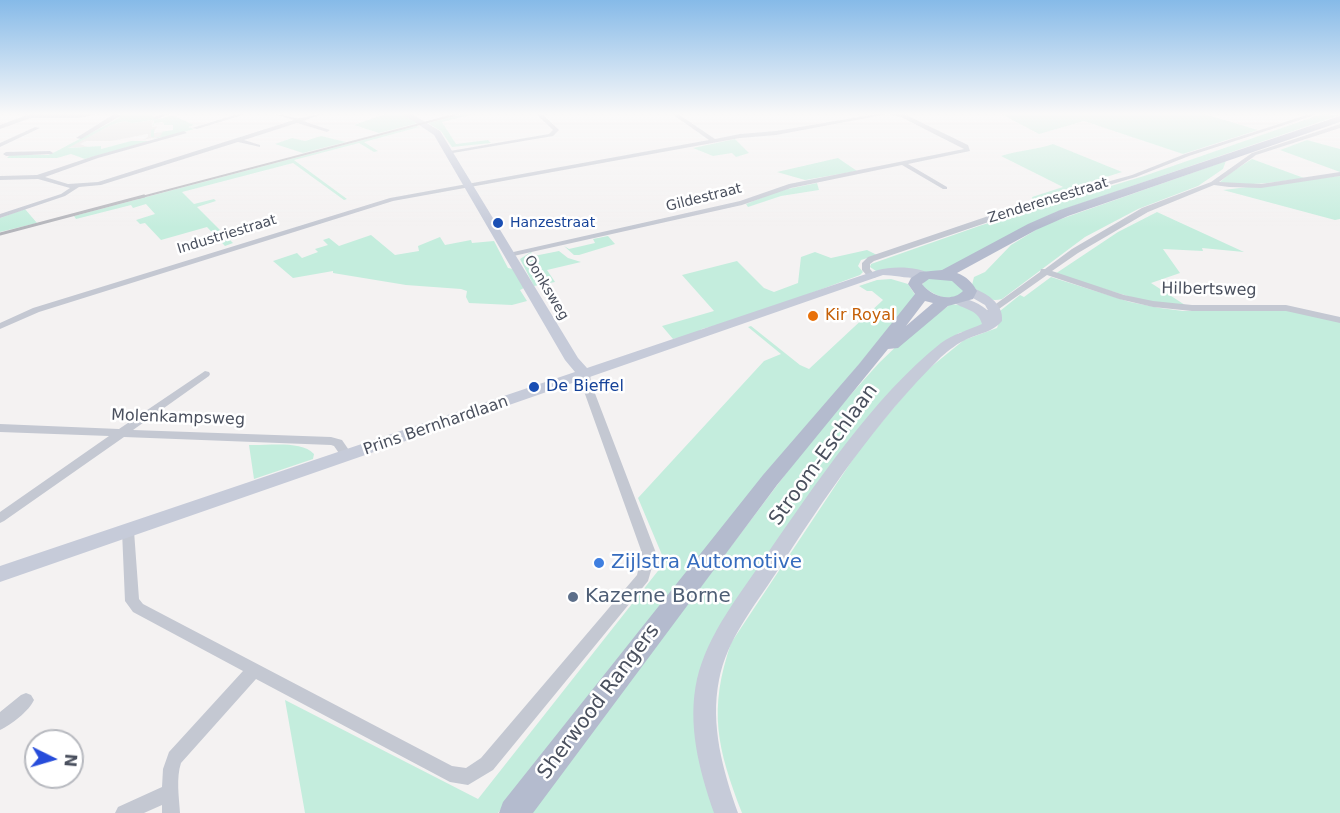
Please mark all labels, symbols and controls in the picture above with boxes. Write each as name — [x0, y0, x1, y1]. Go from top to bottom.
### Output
street label: Zenderensestraat — [986, 175, 1110, 227]
street label: Gildestraat — [664, 180, 744, 216]
street label: Industriestraat — [175, 212, 279, 258]
place label: Hanzestraat — [510, 215, 595, 231]
marker: Hanzestraat — [491, 216, 505, 230]
street label: Oonksweg — [520, 252, 572, 324]
street label: Hilbertsweg — [1161, 280, 1257, 300]
place label: Kir Royal — [825, 306, 896, 326]
marker: Kir Royal — [806, 309, 820, 323]
place label: De Bieffel — [546, 377, 624, 397]
marker: De Bieffel — [527, 380, 541, 394]
street label: Stroom-Eschlaan — [765, 380, 883, 530]
street label: Prins Bernhardlaan — [361, 392, 511, 460]
street label: Molenkampsweg — [111, 406, 245, 430]
place label: Zijlstra Automotive — [611, 551, 802, 575]
marker: Zijlstra Automotive — [592, 556, 606, 570]
place label: Kazerne Borne — [585, 585, 731, 609]
marker: Kazerne Borne — [566, 590, 580, 604]
street label: Sherwood Rangers — [533, 620, 665, 784]
north arrow — [24, 729, 84, 789]
text: N — [60, 753, 80, 768]

